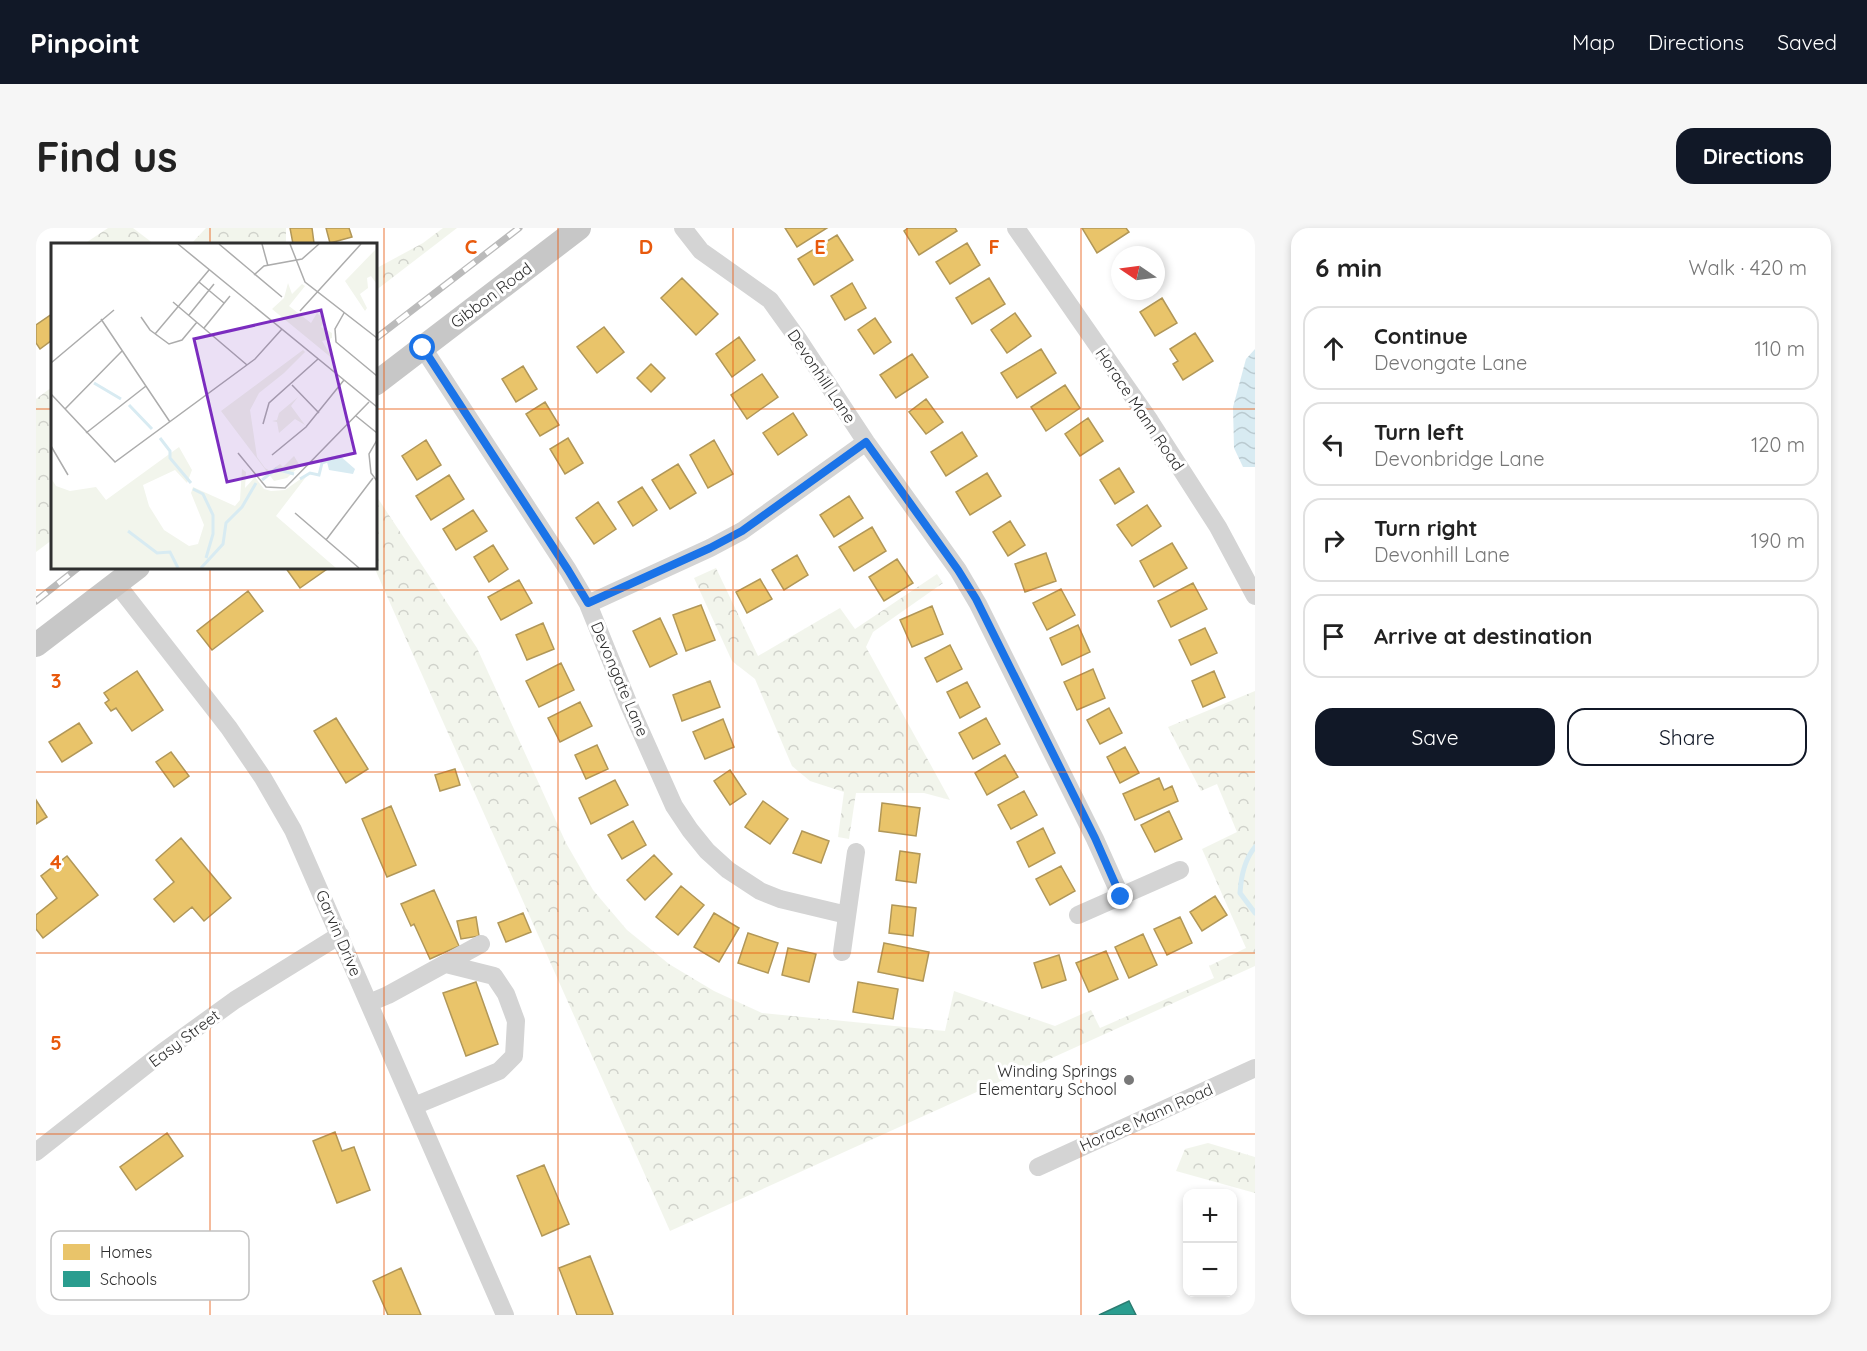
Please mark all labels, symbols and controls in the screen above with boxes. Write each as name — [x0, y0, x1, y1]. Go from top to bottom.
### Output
text: Pinpoint — [30, 25, 140, 60]
text: Map — [1572, 29, 1615, 55]
text: Directions — [1648, 29, 1744, 55]
text: Saved — [1777, 29, 1837, 55]
button: Directions — [1676, 128, 1831, 184]
text: Find us — [36, 130, 178, 183]
text: C — [465, 234, 478, 259]
text: D — [639, 234, 653, 259]
text: E — [814, 234, 826, 259]
text: F — [988, 234, 1000, 259]
inset map — [51, 243, 376, 568]
north arrow — [1111, 246, 1165, 300]
text: 6 min — [1315, 251, 1382, 284]
text: Walk · 420 m — [1688, 255, 1807, 280]
street label: Gibbon Road — [446, 258, 536, 332]
text: Continue — [1374, 322, 1468, 350]
street label: Devonhill Lane — [783, 325, 861, 427]
icon: ahead — [1317, 332, 1350, 365]
route start — [409, 334, 435, 360]
text: 110 m — [1755, 336, 1805, 361]
street label: Horace Mann Road — [1091, 344, 1189, 474]
text: Devongate Lane — [1374, 350, 1527, 375]
text: Turn left — [1374, 418, 1464, 446]
icon: left — [1317, 428, 1350, 461]
text: 120 m — [1751, 432, 1805, 457]
text: Devonbridge Lane — [1374, 446, 1545, 471]
text: Turn right — [1374, 514, 1478, 542]
icon: right — [1317, 524, 1350, 557]
text: 190 m — [1751, 528, 1805, 553]
text: Devonhill Lane — [1374, 542, 1510, 567]
street label: Devongate Lane — [587, 619, 653, 739]
icon: arrive — [1317, 620, 1350, 653]
text: Arrive at destination — [1374, 622, 1592, 650]
text: 3 — [51, 668, 61, 693]
button: Save — [1315, 708, 1555, 766]
button: Share — [1567, 708, 1807, 766]
text: 4 — [50, 849, 62, 874]
route end — [1107, 883, 1133, 909]
street label: Garvin Drive — [312, 887, 366, 979]
street label: Easy Street — [145, 1005, 223, 1071]
text: 5 — [50, 1030, 62, 1055]
place label: Winding Springs Elementary School — [978, 1061, 1117, 1099]
marker: Winding Springs Elementary School — [1122, 1073, 1136, 1087]
street label: Horace Mann Road — [1076, 1079, 1216, 1155]
map controls — [1183, 1189, 1237, 1297]
button: + — [1183, 1189, 1237, 1243]
legend — [51, 1231, 249, 1300]
text: Homes — [100, 1242, 152, 1262]
button: − — [1183, 1243, 1237, 1297]
text: Schools — [100, 1269, 157, 1289]

